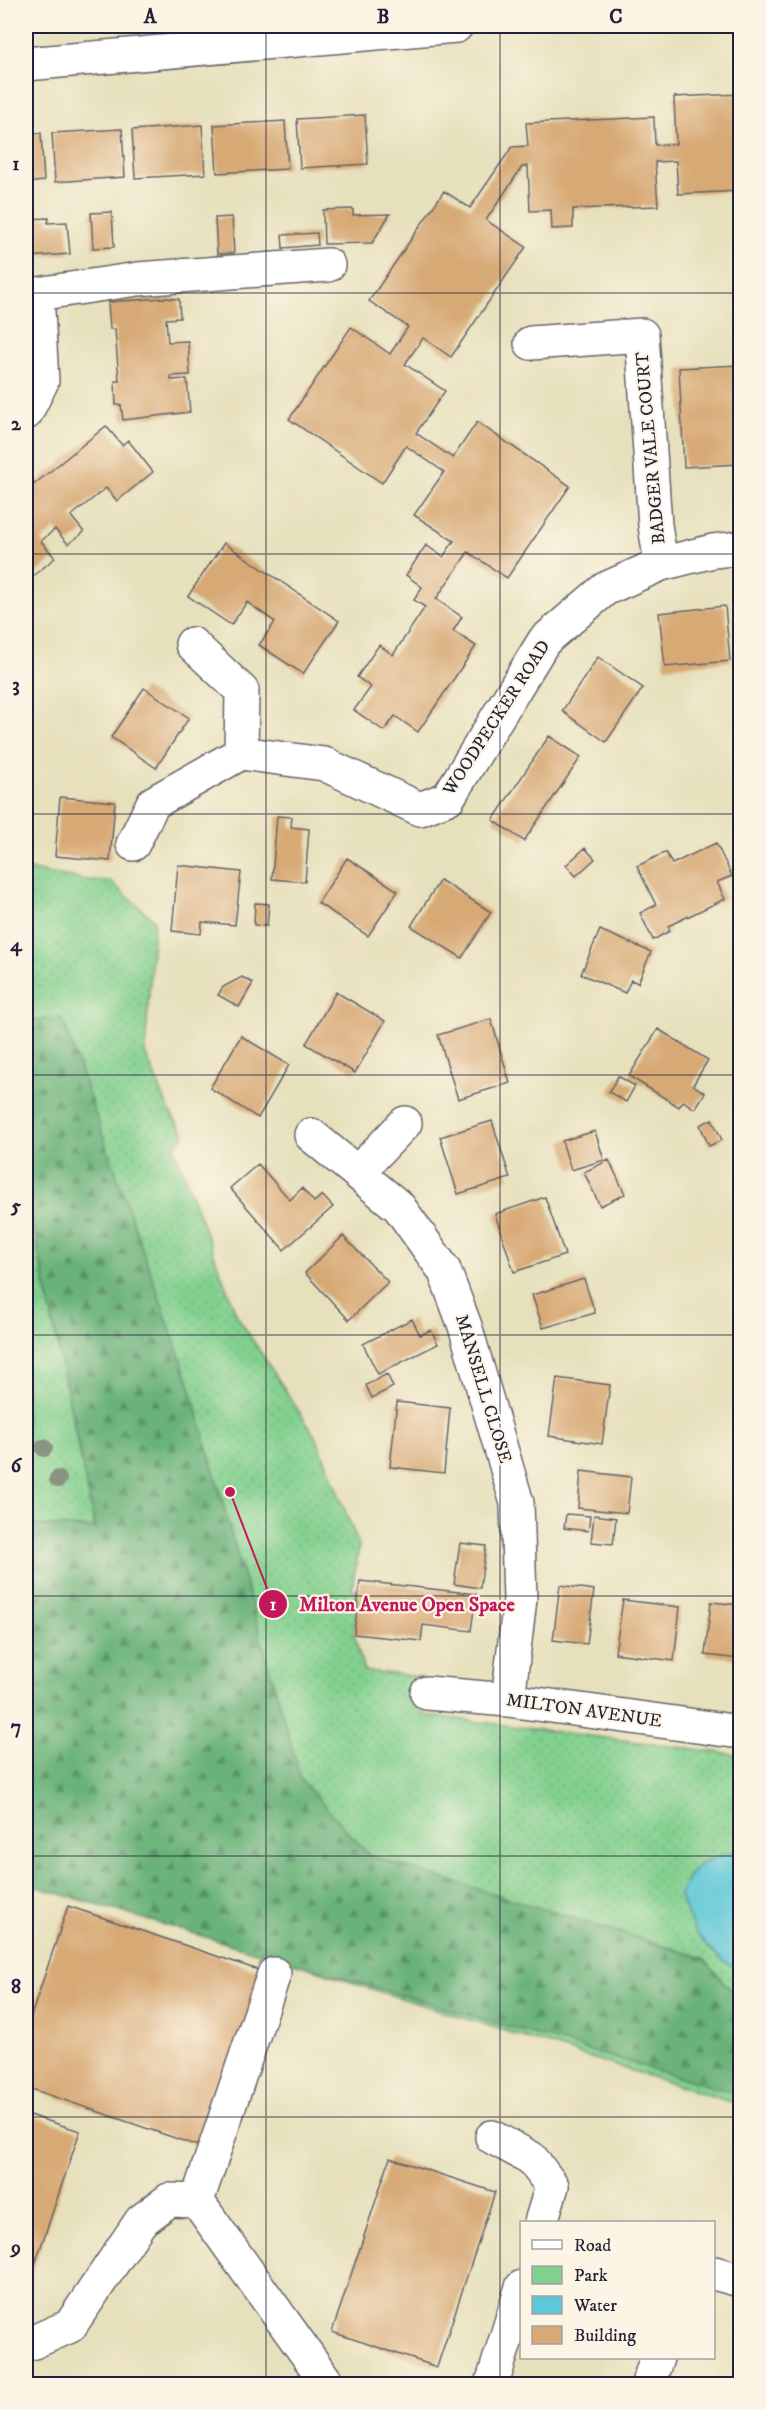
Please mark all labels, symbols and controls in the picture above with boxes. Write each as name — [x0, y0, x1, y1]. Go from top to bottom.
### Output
text: A — [143, 5, 158, 30]
text: B — [377, 5, 389, 30]
text: C — [609, 5, 623, 30]
text: 1 — [12, 152, 20, 177]
street label: BADGER VALE COURT — [632, 350, 670, 545]
text: 2 — [11, 412, 22, 437]
street label: WOODPECKER ROAD — [438, 636, 555, 801]
text: 3 — [12, 673, 20, 698]
text: 4 — [10, 933, 23, 958]
text: 5 — [10, 1194, 21, 1219]
street label: MANSELL CLOSE — [450, 1312, 516, 1466]
text: 6 — [11, 1454, 23, 1479]
callout: Milton Avenue Open Space — [258, 1585, 527, 1623]
text: Milton Avenue Open Space — [299, 1593, 515, 1618]
text: 1 — [270, 1594, 277, 1616]
street label: MILTON AVENUE — [505, 1689, 663, 1733]
text: 7 — [11, 1715, 21, 1740]
text: 8 — [11, 1975, 21, 2000]
legend — [520, 2221, 715, 2359]
text: Road — [574, 2235, 611, 2257]
text: 9 — [9, 2236, 21, 2261]
text: Park — [574, 2265, 608, 2287]
text: Water — [573, 2295, 617, 2317]
text: Building — [574, 2325, 636, 2347]

